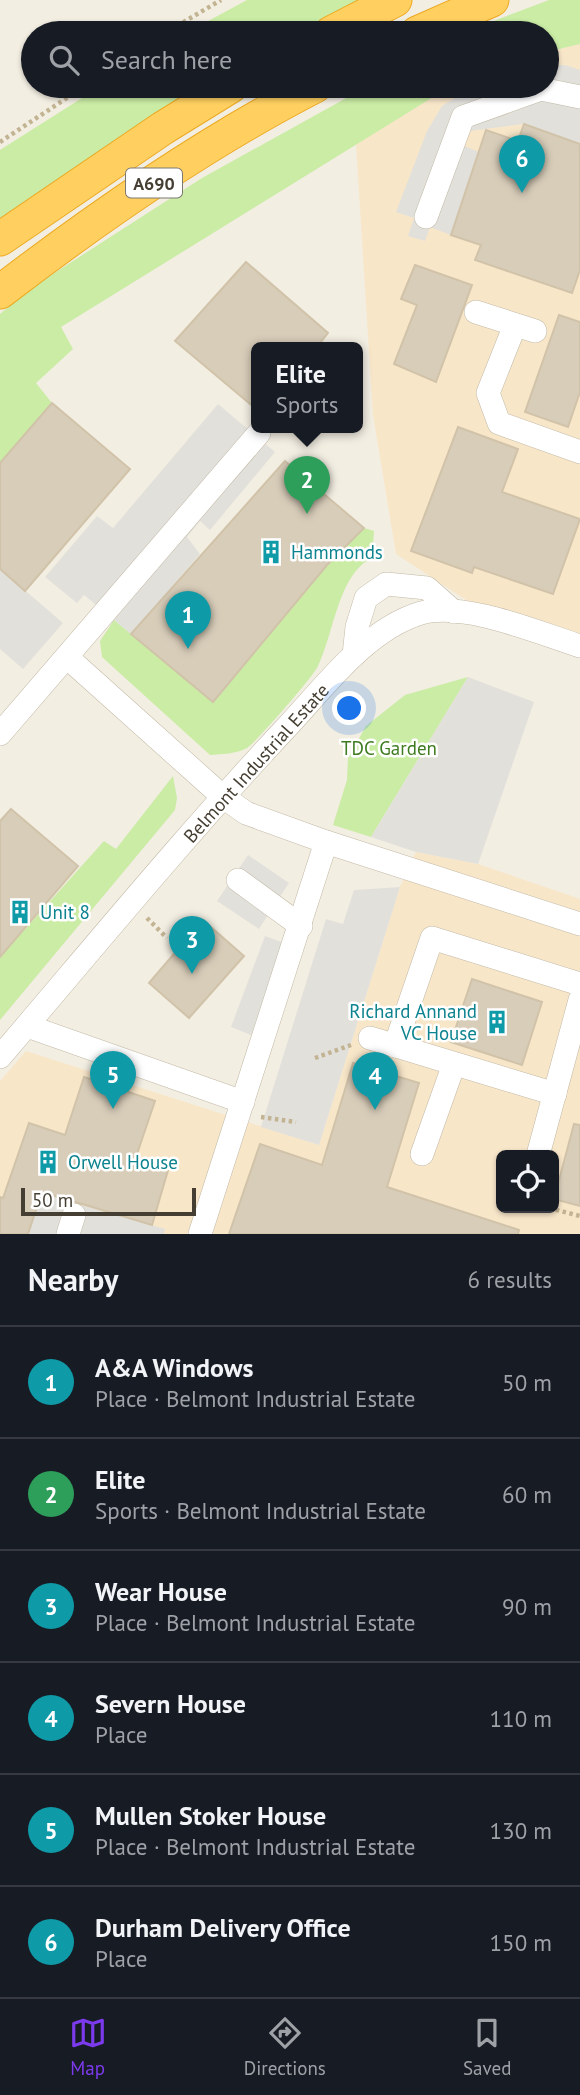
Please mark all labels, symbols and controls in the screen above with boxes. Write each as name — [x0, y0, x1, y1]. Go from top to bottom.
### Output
search box — [21, 21, 559, 98]
icon: search — [45, 41, 83, 79]
text: Search here — [101, 43, 232, 76]
pin: 6 — [499, 135, 545, 193]
road number: A690 — [126, 168, 182, 198]
popup — [251, 342, 363, 433]
text: Elite — [276, 357, 326, 390]
text: Sports — [276, 390, 338, 419]
pin: 2 — [284, 456, 330, 514]
building icon: Hammonds — [257, 538, 285, 566]
place label: Hammonds — [291, 540, 383, 564]
pin: 1 — [165, 591, 211, 649]
street label: Belmont Industrial Estate — [178, 678, 334, 848]
your location — [332, 691, 366, 725]
park label: TDC Garden — [341, 736, 437, 760]
building icon: Unit 8 — [6, 898, 34, 926]
place label: Unit 8 — [40, 900, 90, 924]
pin: 3 — [169, 916, 215, 974]
place label: Richard Annand VC House — [349, 999, 477, 1045]
building icon: Richard Annand VC House — [483, 1008, 511, 1036]
pin: 5 — [90, 1051, 136, 1109]
pin: 4 — [352, 1052, 398, 1110]
building icon: Orwell House — [34, 1148, 62, 1176]
place label: Orwell House — [68, 1150, 178, 1174]
map controls — [496, 1150, 559, 1213]
button: locate — [496, 1150, 559, 1213]
scale bar — [21, 1185, 196, 1217]
text: 50 m — [32, 1188, 73, 1212]
text: Nearby — [28, 1260, 118, 1299]
text: 6 results — [468, 1265, 552, 1294]
text: A&A Windows — [95, 1351, 253, 1384]
text: 1 — [44, 1368, 58, 1397]
text: 50 m — [502, 1368, 552, 1397]
text: Place · Belmont Industrial Estate — [95, 1384, 416, 1413]
text: Elite — [95, 1463, 145, 1496]
text: 2 — [44, 1480, 58, 1509]
text: 60 m — [502, 1480, 552, 1509]
text: Sports · Belmont Industrial Estate — [95, 1496, 426, 1525]
text: Wear House — [95, 1575, 227, 1608]
text: 3 — [44, 1592, 58, 1621]
text: 90 m — [502, 1592, 552, 1621]
text: Place · Belmont Industrial Estate — [95, 1608, 416, 1637]
text: Severn House — [95, 1687, 246, 1720]
text: 4 — [44, 1704, 58, 1733]
text: 110 m — [490, 1704, 552, 1733]
text: Place — [95, 1720, 148, 1749]
text: Mullen Stoker House — [95, 1799, 326, 1832]
text: 5 — [44, 1816, 58, 1845]
text: 130 m — [490, 1816, 552, 1845]
text: Place · Belmont Industrial Estate — [95, 1832, 416, 1861]
text: Durham Delivery Office — [95, 1911, 351, 1944]
text: 6 — [44, 1928, 58, 1957]
text: 150 m — [490, 1928, 552, 1957]
text: Place — [95, 1944, 148, 1973]
tab: Map — [69, 2014, 107, 2080]
tab: Directions — [244, 2014, 326, 2080]
tab: Saved — [463, 2014, 511, 2080]

